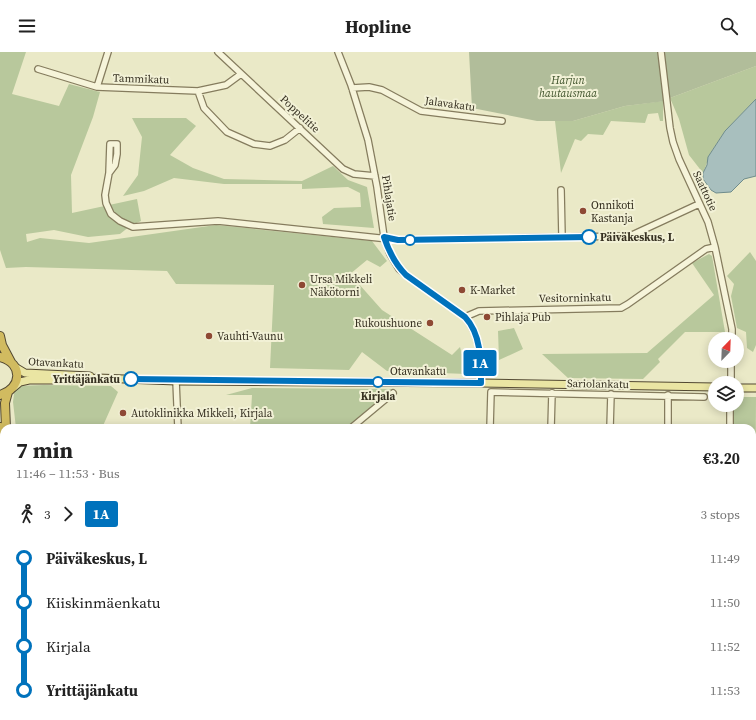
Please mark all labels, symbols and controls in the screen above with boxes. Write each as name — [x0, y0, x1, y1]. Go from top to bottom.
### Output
text: Hopline — [345, 14, 411, 39]
icon: menu — [16, 15, 38, 37]
icon: search — [718, 15, 740, 37]
street label: Tammikatu — [113, 71, 170, 88]
park label: Harjun hautausmaa — [539, 73, 597, 101]
street label: Poppelitie — [277, 92, 323, 137]
street label: Jalavakatu — [423, 93, 477, 115]
street label: Saattotie — [689, 169, 721, 214]
street label: Pihlajatie — [378, 174, 400, 222]
place label: Onnikoti Kastanja — [591, 198, 634, 226]
marker: Onnikoti Kastanja — [578, 206, 588, 216]
marker: Päiväkeskus, L — [581, 229, 597, 245]
place label: Päiväkeskus, L — [600, 230, 675, 245]
unlabelled marker — [404, 234, 416, 246]
place label: Ursa Mikkeli Näkötorni — [310, 272, 372, 300]
marker: Ursa Mikkeli Näkötorni — [297, 280, 307, 290]
place label: K-Market — [470, 283, 516, 298]
marker: K-Market — [457, 285, 467, 295]
street label: Vesitorninkatu — [538, 290, 612, 306]
place label: Pihlaja Pub — [495, 310, 551, 325]
marker: Pihlaja Pub — [482, 312, 492, 322]
place label: Rukoushuone — [355, 316, 422, 331]
marker: Rukoushuone — [425, 318, 435, 328]
place label: Vauhti-Vaunu — [217, 329, 284, 344]
marker: Vauhti-Vaunu — [204, 331, 214, 341]
north arrow — [708, 332, 744, 368]
map controls — [708, 332, 744, 412]
line badge: 1A — [462, 350, 498, 376]
text: 1A — [471, 353, 489, 373]
street label: Otavankatu — [28, 354, 85, 372]
street label: Otavankatu — [390, 364, 447, 379]
marker: Yrittäjänkatu — [123, 371, 139, 387]
place label: Yrittäjänkatu — [53, 372, 120, 387]
marker: Kirjala — [372, 376, 384, 388]
street label: Sariolankatu — [567, 376, 630, 392]
button: layers — [708, 376, 744, 412]
place label: Kirjala — [361, 389, 395, 404]
place label: Autoklinikka Mikkeli, Kirjala — [131, 406, 273, 421]
marker: Autoklinikka Mikkeli, Kirjala — [118, 408, 128, 418]
text: 7 min — [16, 435, 73, 465]
text: €3.20 — [703, 448, 740, 469]
text: 11:46 – 11:53 · Bus — [16, 465, 120, 482]
icon: walk — [16, 503, 38, 525]
icon: forward — [57, 503, 79, 525]
text: 1A — [93, 504, 110, 524]
text: 3 — [44, 506, 51, 523]
text: 3 stops — [700, 506, 740, 523]
text: Päiväkeskus, L — [46, 548, 147, 569]
text: 11:49 — [710, 550, 740, 567]
text: Kiiskinmäenkatu — [46, 592, 160, 613]
text: 11:50 — [710, 594, 740, 611]
text: Kirjala — [46, 636, 91, 657]
text: 11:52 — [710, 638, 740, 655]
text: Yrittäjänkatu — [46, 680, 138, 701]
text: 11:53 — [710, 682, 740, 699]

